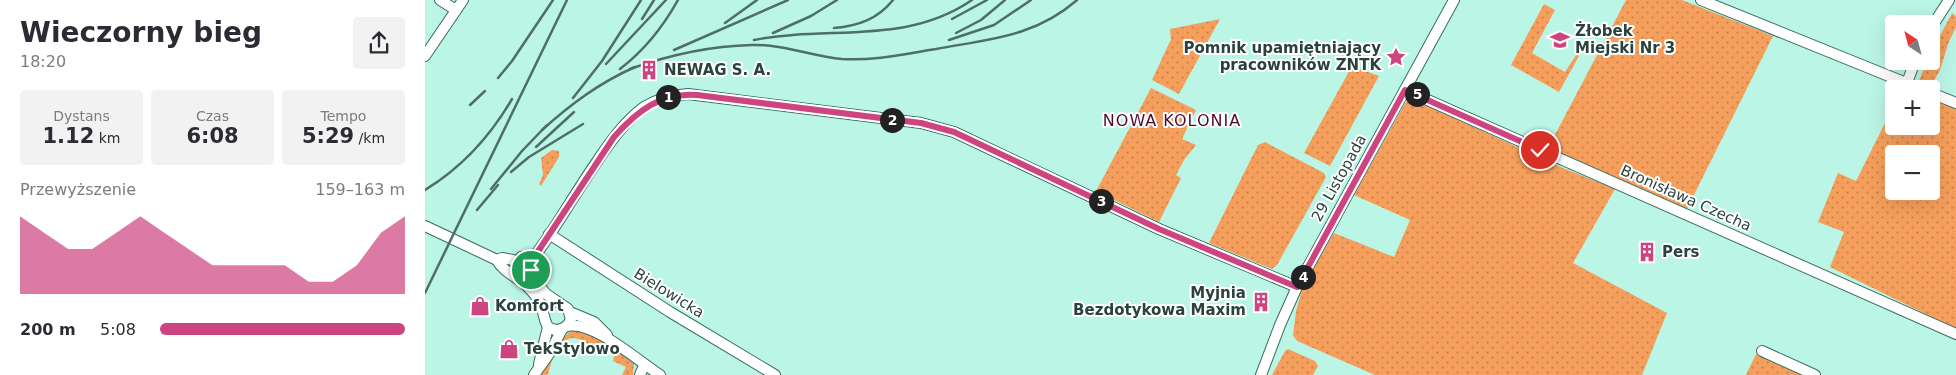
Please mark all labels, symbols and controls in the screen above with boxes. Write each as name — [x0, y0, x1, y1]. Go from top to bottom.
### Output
north arrow — [1885, 15, 1940, 70]
map controls — [1885, 15, 1940, 200]
text: Wieczorny bieg — [20, 16, 262, 49]
button: share — [353, 17, 405, 69]
place label: Żłobek Miejski Nr 3 — [1575, 21, 1675, 57]
school or university icon: Żłobek Miejski Nr 3 — [1549, 29, 1571, 51]
place label: Pomnik upamiętniający pracowników ZNTK — [1184, 39, 1382, 74]
place icon: Pomnik upamiętniający pracowników ZNTK — [1385, 46, 1407, 68]
text: 18:20 — [20, 52, 66, 71]
building icon: NEWAG S. A. — [638, 59, 660, 81]
place label: NEWAG S. A. — [664, 61, 771, 79]
button: + — [1885, 80, 1940, 135]
pin: 5 — [1405, 82, 1429, 106]
pin: 1 — [655, 84, 681, 110]
text: 5 — [1413, 86, 1422, 102]
text: 1 — [664, 89, 673, 105]
text: Dystans — [53, 108, 110, 124]
text: Czas — [196, 108, 229, 124]
text: Tempo — [321, 108, 366, 124]
pin: 2 — [879, 108, 905, 132]
district label: NOWA KOLONIA — [1103, 111, 1241, 130]
text: 2 — [888, 112, 897, 128]
text: 1.12 — [42, 124, 94, 148]
text: 6:08 — [186, 124, 239, 148]
text: 5:29 — [302, 124, 354, 148]
pin — [1519, 129, 1561, 171]
text: km — [94, 130, 121, 146]
text: /km — [354, 130, 385, 146]
street label: 29 Listopada — [1308, 131, 1370, 225]
icon: check — [1526, 136, 1554, 164]
button: − — [1885, 145, 1940, 200]
street label: Bronisława Czecha — [1618, 161, 1754, 235]
text: Przewyższenie — [20, 180, 136, 199]
text: 159–163 m — [315, 180, 405, 199]
pin: 3 — [1089, 188, 1113, 214]
text: 3 — [1097, 193, 1106, 209]
building icon: Pers — [1636, 241, 1658, 263]
place label: Pers — [1662, 243, 1700, 261]
pin — [510, 249, 552, 291]
icon: arrive — [517, 256, 545, 284]
street label: Bielowicka — [631, 264, 707, 322]
pin: 4 — [1291, 264, 1315, 290]
text: 4 — [1299, 269, 1308, 285]
place label: Myjnia Bezdotykowa Maxim — [1073, 284, 1246, 319]
building icon: Myjnia Bezdotykowa Maxim — [1250, 291, 1272, 313]
shop icon: Komfort — [469, 295, 491, 317]
place label: Komfort — [495, 297, 564, 315]
text: 200 m — [20, 320, 76, 339]
text: 5:08 — [100, 320, 136, 339]
shop icon: TekStylowo — [498, 338, 520, 360]
place label: TekStylowo — [524, 340, 620, 358]

